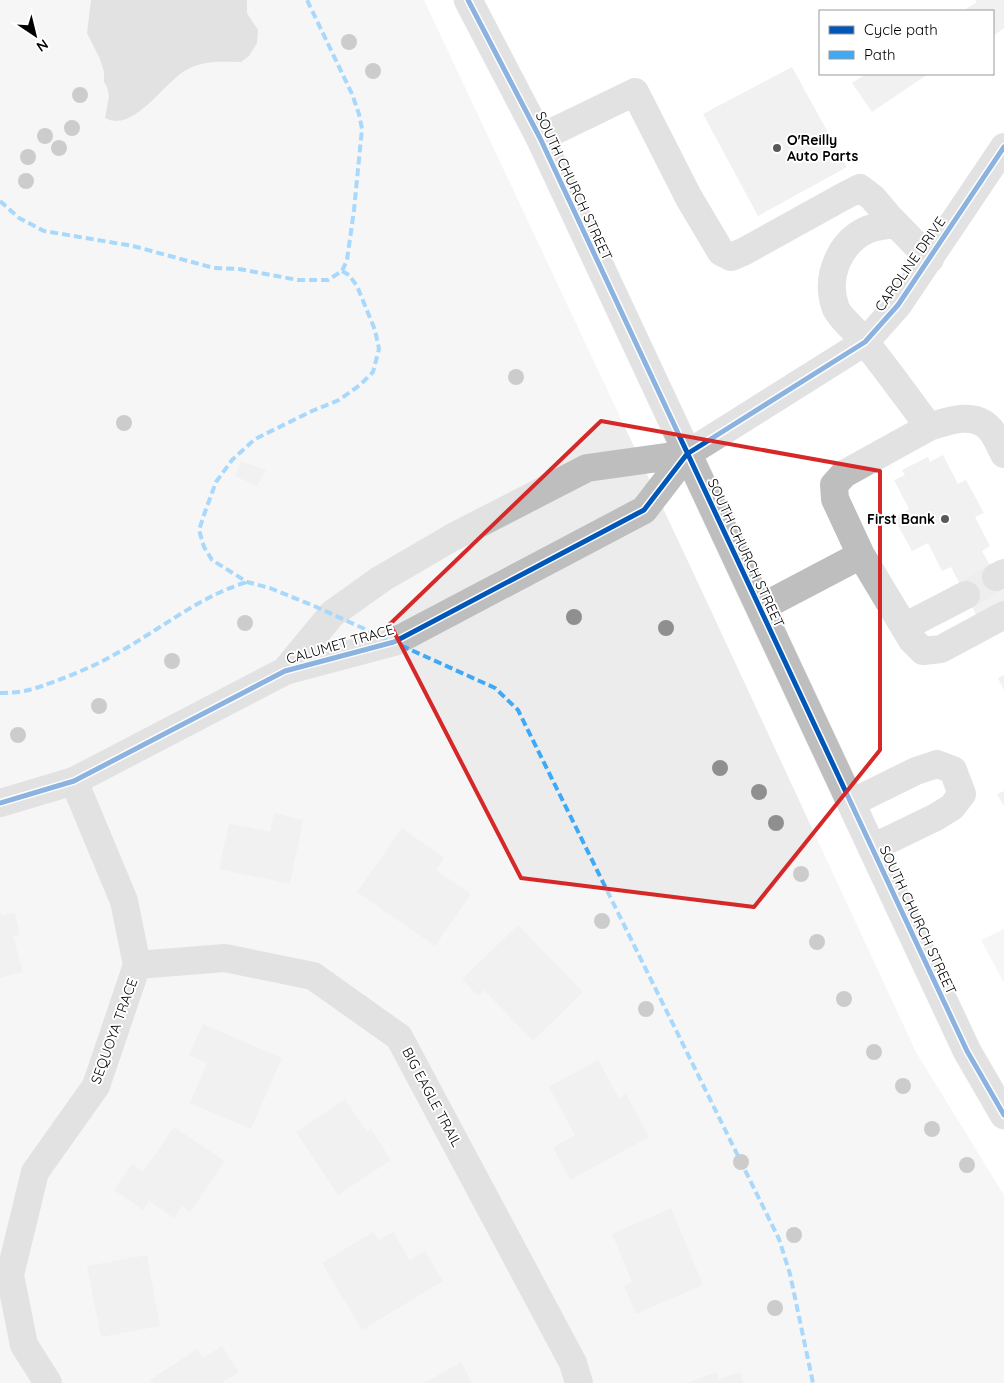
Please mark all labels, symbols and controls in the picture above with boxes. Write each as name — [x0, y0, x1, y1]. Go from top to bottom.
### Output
north arrow — [10, 10, 60, 60]
legend — [819, 10, 994, 75]
text: Cycle path — [864, 20, 938, 39]
text: N — [33, 35, 52, 56]
text: Path — [864, 45, 896, 64]
street label: SOUTH CHURCH STREET — [532, 109, 616, 263]
place label: O'Reilly Auto Parts — [787, 131, 859, 165]
marker: O'Reilly Auto Parts — [771, 142, 783, 154]
street label: CAROLINE DRIVE — [871, 213, 949, 315]
street label: SOUTH CHURCH STREET — [704, 476, 788, 630]
place label: First Bank — [867, 510, 935, 528]
marker: First Bank — [939, 513, 951, 525]
street label: CALUMET TRACE — [284, 620, 396, 668]
street label: SOUTH CHURCH STREET — [876, 843, 960, 997]
street label: SEQUOYA TRACE — [87, 976, 141, 1086]
street label: BIG EAGLE TRAIL — [398, 1044, 466, 1150]

